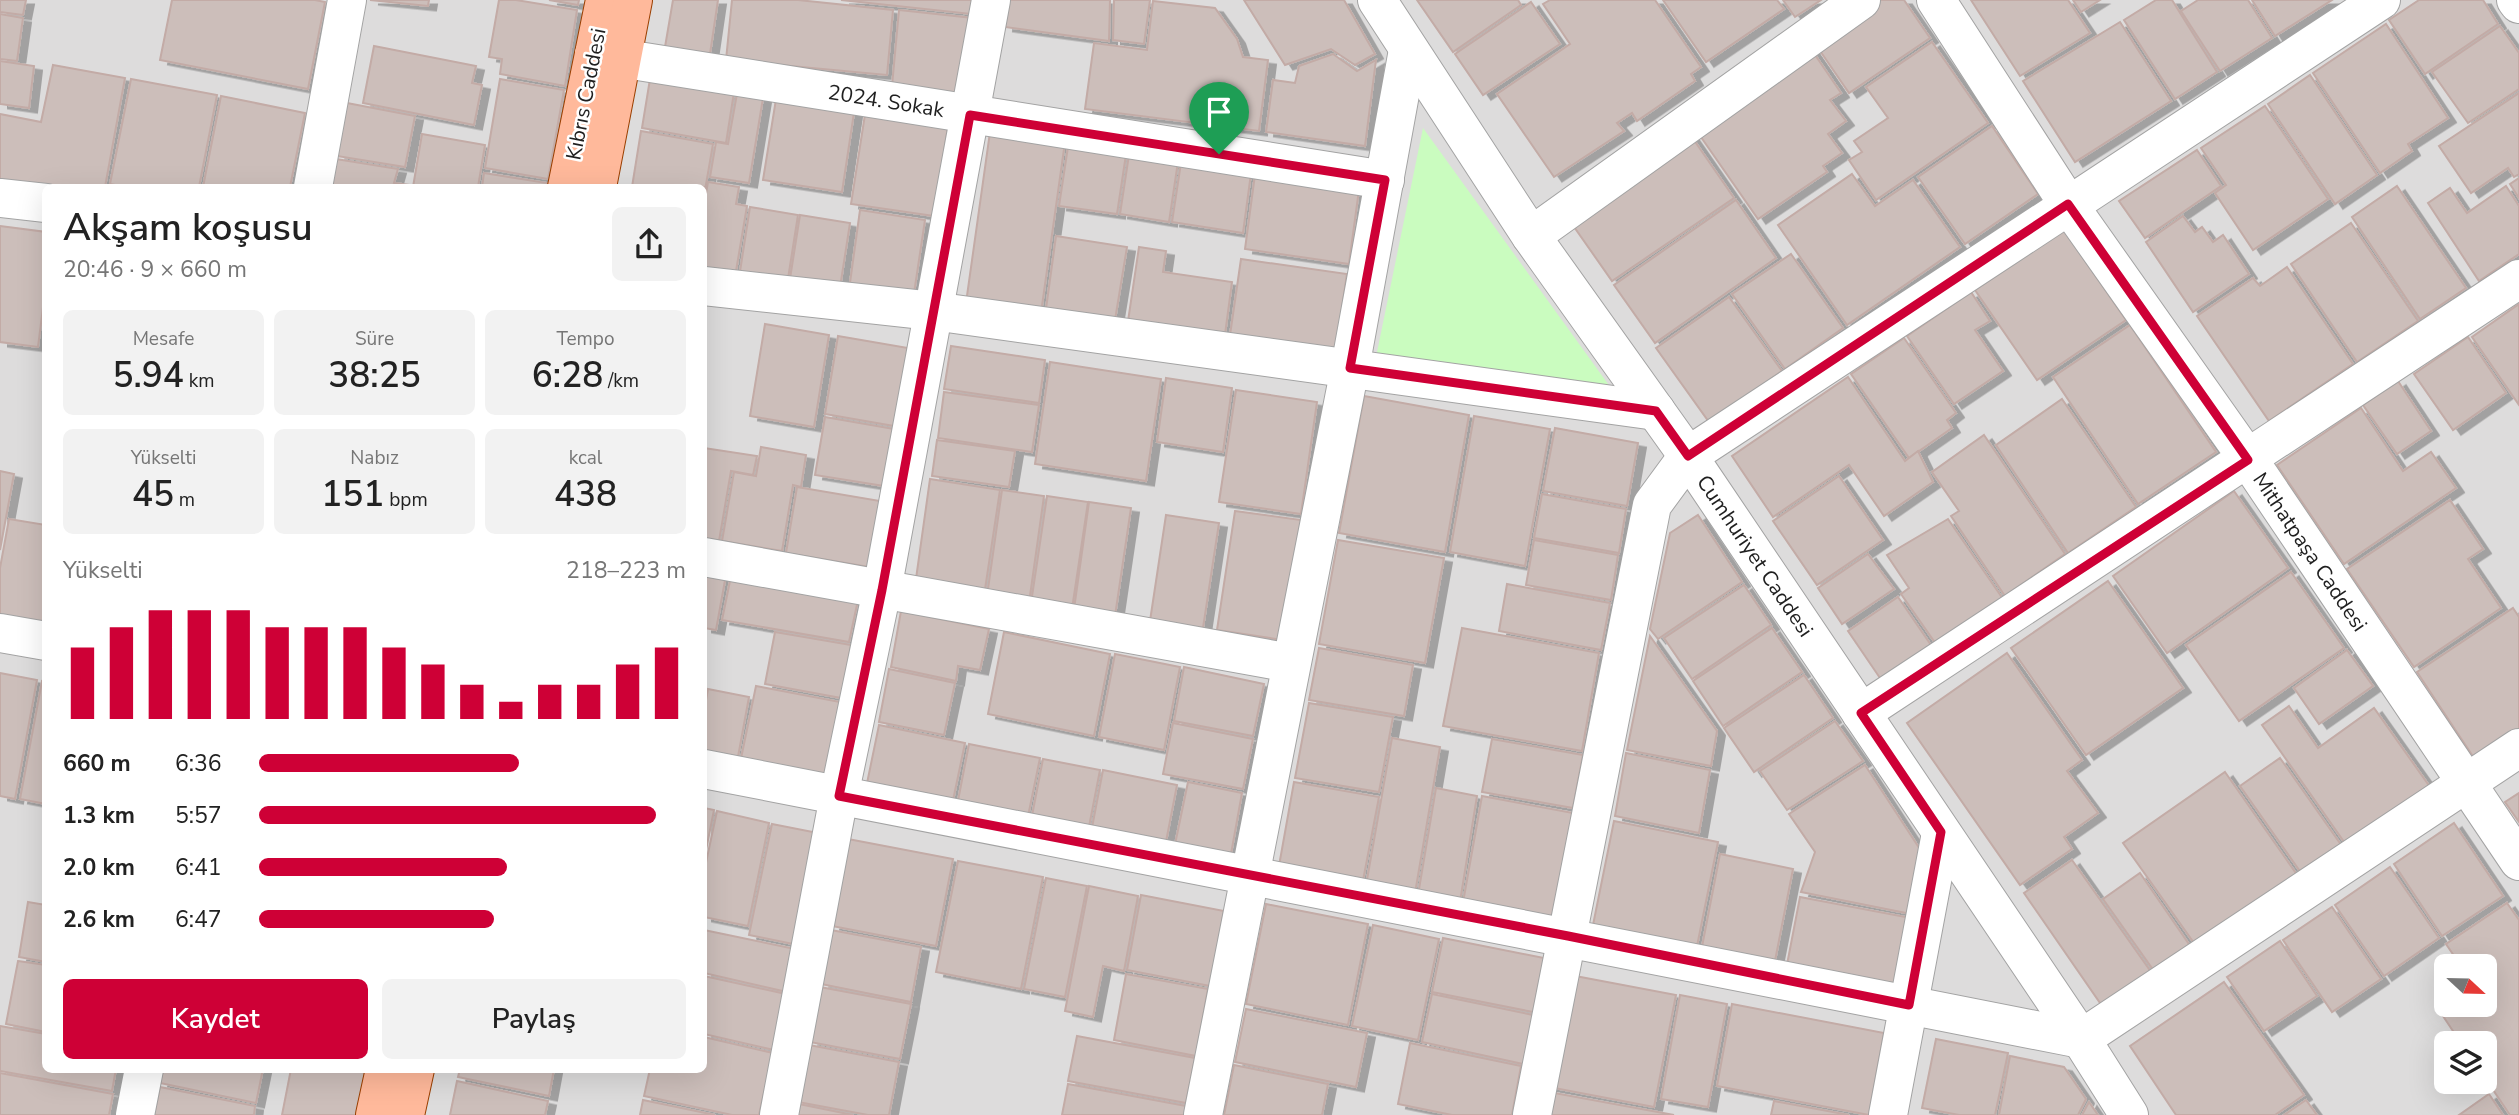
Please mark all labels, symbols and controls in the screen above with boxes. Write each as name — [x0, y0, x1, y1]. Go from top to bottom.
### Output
street label: Kıbrıs Caddesi — [560, 26, 612, 162]
street label: 2024. Sokak — [826, 78, 947, 124]
pin — [1189, 82, 1249, 154]
icon: arrive — [1200, 93, 1238, 131]
text: Akşam koşusu — [63, 202, 313, 253]
button: share — [612, 207, 686, 281]
text: 20:46 · 9 × 660 m — [63, 254, 247, 285]
text: Mesafe — [133, 326, 194, 352]
text: Süre — [355, 326, 394, 352]
text: Tempo — [557, 326, 615, 352]
text: 5.94 — [113, 352, 184, 399]
text: 38:25 — [328, 352, 421, 399]
text: 6:28 — [532, 352, 603, 399]
text: km — [184, 368, 214, 394]
text: /km — [603, 368, 639, 394]
text: Yükselti — [131, 445, 196, 471]
text: Nabız — [350, 445, 399, 471]
text: kcal — [569, 445, 602, 471]
street label: Mithatpaşa Caddesi — [2246, 467, 2374, 637]
street label: Cumhuriyet Caddesi — [1690, 469, 1820, 643]
text: 45 — [132, 471, 174, 518]
text: 151 — [321, 471, 384, 518]
text: 438 — [554, 471, 617, 518]
text: m — [174, 487, 195, 513]
text: bpm — [384, 487, 428, 513]
text: Yükselti — [63, 555, 143, 586]
text: 218–223 m — [566, 555, 686, 586]
text: 660 m — [63, 748, 131, 779]
text: 6:36 — [175, 748, 222, 779]
text: 1.3 km — [63, 800, 135, 831]
text: 5:57 — [175, 800, 222, 831]
text: 2.0 km — [63, 852, 135, 883]
text: 6:41 — [175, 852, 222, 883]
text: 2.6 km — [63, 904, 135, 935]
text: 6:47 — [175, 904, 222, 935]
north arrow — [2434, 954, 2497, 1017]
map controls — [2434, 954, 2497, 1094]
button: Kaydet — [63, 979, 368, 1059]
button: Paylaş — [382, 979, 686, 1059]
button: layers — [2434, 1031, 2497, 1094]

